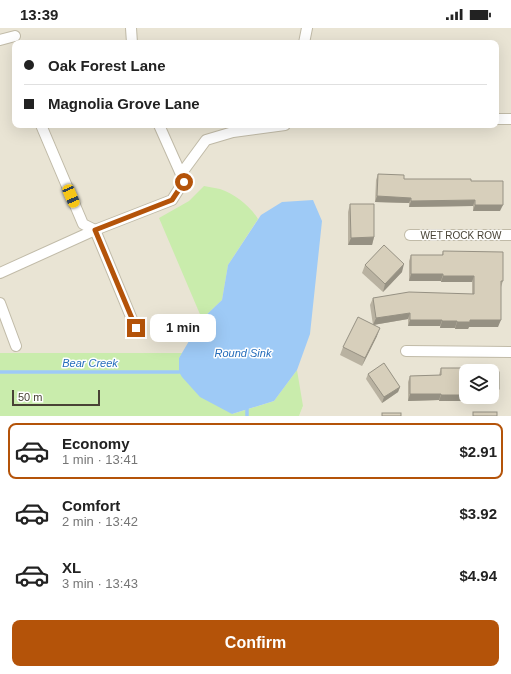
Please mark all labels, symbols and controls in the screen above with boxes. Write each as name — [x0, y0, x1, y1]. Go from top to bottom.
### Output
text: 13:39 — [20, 6, 58, 23]
text: Oak Forest Lane — [48, 57, 166, 74]
text: Magnolia Grove Lane — [48, 95, 200, 112]
route start — [175, 173, 193, 191]
car — [61, 183, 81, 209]
street label: WET ROCK ROW — [421, 230, 502, 241]
callout: 1 min — [150, 314, 216, 342]
route end — [127, 319, 145, 337]
text: 1 min — [166, 320, 200, 335]
water label: Round Sink — [215, 347, 272, 359]
water label: Bear Creek — [62, 357, 118, 369]
map controls — [459, 364, 499, 404]
button: layers — [459, 364, 499, 404]
scale bar — [12, 388, 100, 407]
text: 50 m — [18, 391, 42, 403]
icon: car — [14, 433, 50, 469]
text: Economy — [62, 435, 130, 452]
text: $2.91 — [459, 443, 497, 460]
text: 1 min · 13:41 — [62, 452, 138, 467]
icon: car — [14, 495, 50, 531]
text: Comfort — [62, 497, 120, 514]
text: $3.92 — [459, 505, 497, 522]
text: 2 min · 13:42 — [62, 514, 138, 529]
icon: car — [14, 557, 50, 593]
text: XL — [62, 559, 81, 576]
text: $4.94 — [459, 567, 497, 584]
text: 3 min · 13:43 — [62, 576, 138, 591]
button: Confirm — [12, 620, 499, 666]

